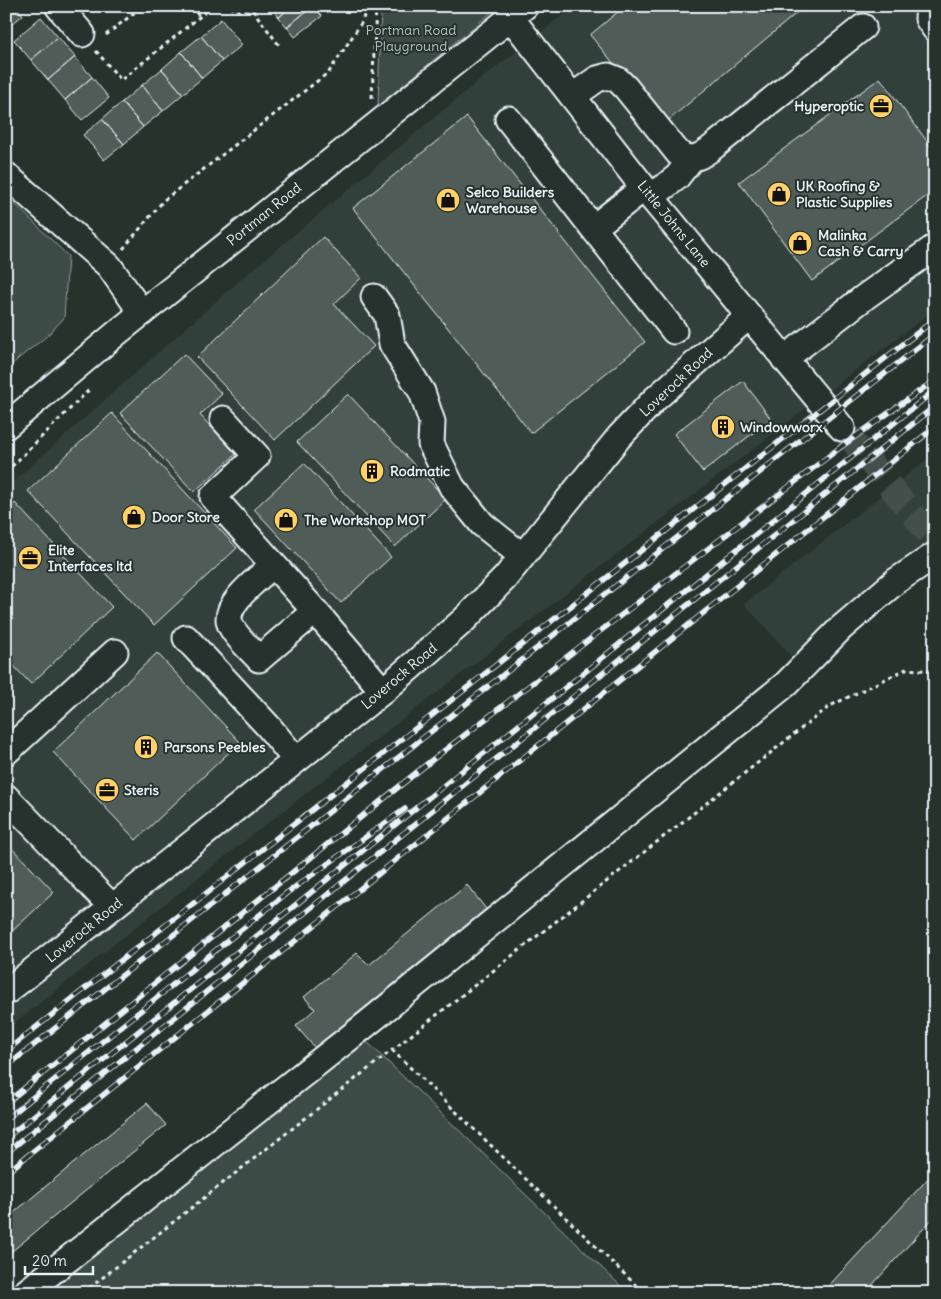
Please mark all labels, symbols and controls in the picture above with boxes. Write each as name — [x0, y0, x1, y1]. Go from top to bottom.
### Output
park label: Portman Road Playground — [366, 21, 456, 55]
office icon: Hyperoptic — [868, 93, 894, 119]
place label: Hyperoptic — [794, 97, 864, 115]
street label: Little Johns Lane — [634, 177, 714, 271]
place label: UK Roofing & Plastic Supplies — [796, 177, 893, 211]
street label: Portman Road — [223, 178, 305, 250]
shop icon: UK Roofing & Plastic Supplies — [766, 181, 792, 207]
place label: Selco Builders Warehouse — [466, 183, 555, 217]
shop icon: Selco Builders Warehouse — [435, 187, 461, 213]
place label: Malinka Cash & Carry — [818, 226, 903, 260]
shop icon: Malinka Cash & Carry — [787, 230, 813, 256]
street label: Loverock Road — [636, 344, 716, 420]
building icon: Windowworx — [710, 414, 736, 440]
place label: Windowworx — [740, 418, 823, 436]
building icon: Rodmatic — [359, 458, 385, 484]
place label: Rodmatic — [390, 462, 450, 480]
shop icon: Door Store — [121, 504, 147, 530]
shop icon: The Workshop MOT — [273, 507, 299, 533]
place label: Door Store — [152, 508, 220, 526]
place label: The Workshop MOT — [304, 511, 427, 529]
place label: Elite Interfaces ltd — [48, 541, 133, 575]
office icon: Elite Interfaces ltd — [17, 545, 43, 571]
street label: Loverock Road — [357, 639, 441, 713]
building icon: Parsons Peebles — [133, 734, 159, 760]
place label: Parsons Peebles — [164, 738, 266, 756]
office icon: Steris — [94, 777, 120, 803]
place label: Steris — [124, 781, 160, 799]
street label: Loverock Road — [42, 894, 126, 966]
scale bar — [25, 1244, 92, 1276]
text: 20 m — [32, 1251, 67, 1270]

